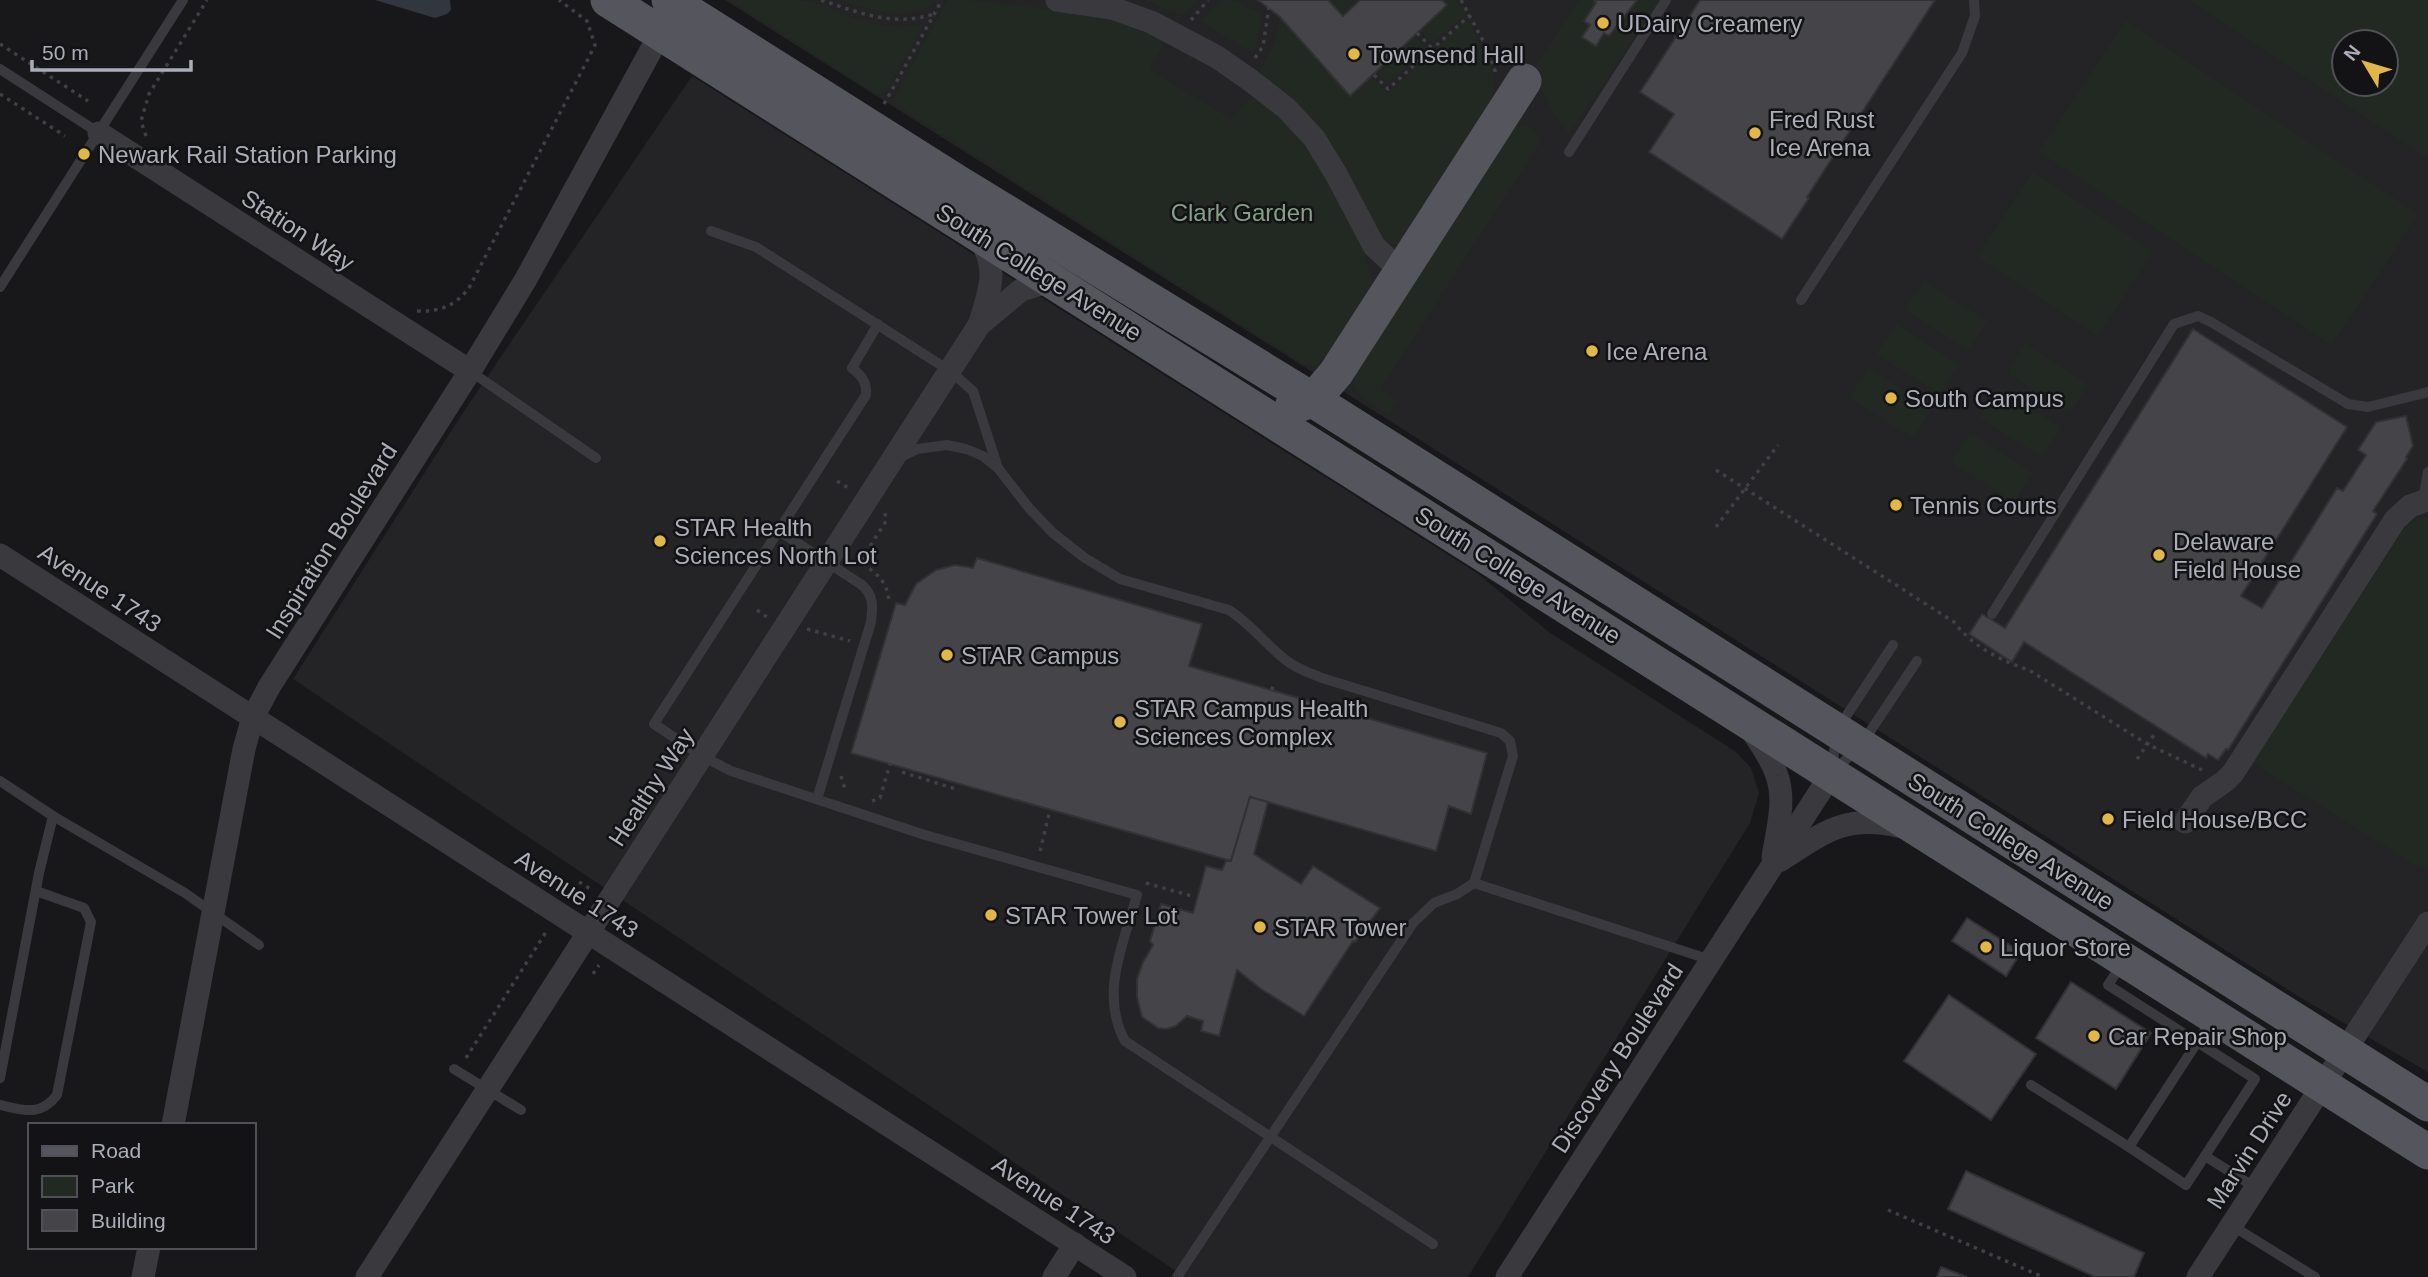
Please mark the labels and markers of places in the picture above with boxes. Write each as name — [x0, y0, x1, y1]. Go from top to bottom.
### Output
place label: UDairy Creamery — [1617, 10, 1802, 37]
marker: UDairy Creamery — [1595, 15, 1611, 31]
place label: Townsend Hall — [1368, 41, 1524, 68]
marker: Townsend Hall — [1346, 46, 1362, 62]
place label: Fred Rust Ice Arena — [1769, 106, 1875, 161]
marker: Fred Rust Ice Arena — [1747, 125, 1763, 141]
place label: Newark Rail Station Parking — [98, 141, 397, 168]
marker: Newark Rail Station Parking — [76, 146, 92, 162]
place label: Ice Arena — [1606, 338, 1708, 365]
marker: Ice Arena — [1584, 343, 1600, 359]
place label: South Campus — [1905, 385, 2064, 412]
marker: South Campus — [1883, 390, 1899, 406]
place label: Tennis Courts — [1910, 492, 2057, 519]
marker: Tennis Courts — [1888, 497, 1904, 513]
place label: STAR Health Sciences North Lot — [674, 514, 877, 569]
place label: Delaware Field House — [2173, 528, 2301, 583]
marker: STAR Health Sciences North Lot — [652, 533, 668, 549]
marker: Delaware Field House — [2151, 547, 2167, 563]
place label: STAR Campus — [961, 642, 1119, 669]
marker: STAR Campus — [939, 647, 955, 663]
place label: STAR Campus Health Sciences Complex — [1134, 695, 1368, 750]
marker: STAR Campus Health Sciences Complex — [1112, 714, 1128, 730]
place label: Field House/BCC — [2122, 806, 2307, 833]
marker: Field House/BCC — [2100, 811, 2116, 827]
place label: STAR Tower Lot — [1005, 902, 1178, 929]
marker: STAR Tower Lot — [983, 907, 999, 923]
place label: STAR Tower — [1274, 914, 1406, 941]
marker: STAR Tower — [1252, 919, 1268, 935]
place label: Liquor Store — [2000, 934, 2131, 961]
marker: Liquor Store — [1978, 939, 1994, 955]
place label: Car Repair Shop — [2108, 1023, 2287, 1050]
marker: Car Repair Shop — [2086, 1028, 2102, 1044]

